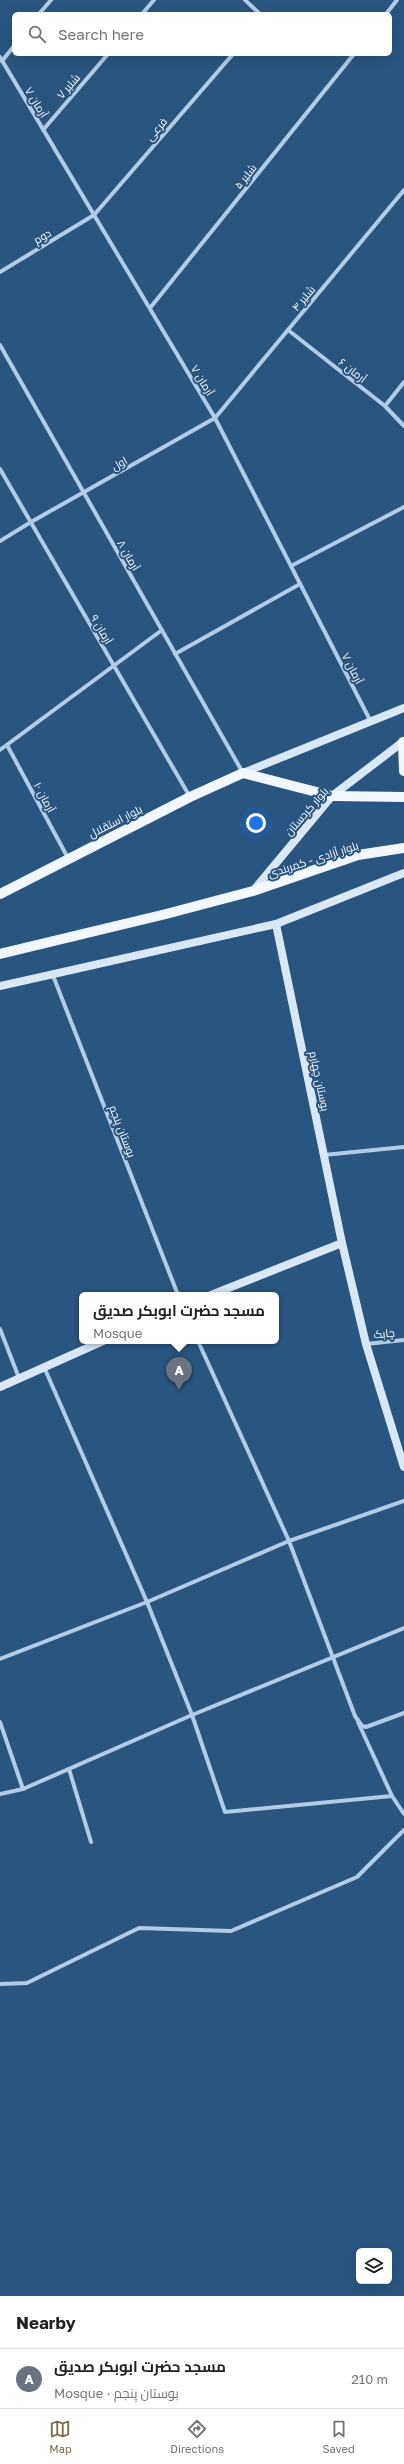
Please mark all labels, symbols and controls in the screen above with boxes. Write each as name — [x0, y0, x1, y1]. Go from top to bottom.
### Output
search box — [12, 12, 392, 56]
icon: search — [26, 23, 48, 45]
text: Search here — [58, 25, 144, 43]
street label: شلیر ۷ — [54, 71, 83, 102]
street label: آرمان ۷ — [22, 84, 51, 120]
street label: فرعی — [142, 115, 170, 144]
street label: شلیر ۵ — [231, 161, 260, 192]
street label: دوم — [31, 226, 54, 248]
street label: شلیر ۴ — [289, 283, 318, 314]
street label: آرمان ۶ — [336, 355, 369, 386]
street label: آرمان ۷ — [188, 362, 217, 398]
street label: اول — [109, 453, 130, 474]
street label: آرمان ۸ — [114, 537, 143, 573]
street label: آرمان ۹ — [88, 612, 116, 647]
street label: آرمان ۷ — [339, 650, 366, 686]
street label: آرمان ۱۰ — [31, 780, 58, 815]
street label: بلوار کردستان — [282, 784, 331, 838]
street label: بلوار استقلال — [86, 802, 144, 841]
your location — [246, 813, 266, 833]
street label: بلوار آزادی - کمربندی — [266, 838, 360, 881]
street label: بوستان چهارم — [305, 1050, 333, 1113]
street label: بوستان پنجم — [105, 1103, 139, 1160]
popup — [79, 1292, 279, 1344]
text: مسجد حضرت ابوبکر صدیق — [93, 1301, 265, 1319]
text: Mosque — [93, 1325, 142, 1341]
street label: چابک — [373, 1325, 395, 1342]
pin: A — [166, 1357, 192, 1390]
map controls — [356, 2248, 392, 2284]
button: layers — [356, 2248, 392, 2284]
text: Nearby — [16, 2312, 76, 2333]
text: مسجد حضرت ابوبکر صدیق — [54, 2357, 226, 2375]
text: A — [24, 2371, 34, 2387]
text: 210 m — [351, 2371, 388, 2387]
text: Mosque · بوستان پنجم — [54, 2385, 179, 2401]
tab: Map — [49, 2418, 72, 2455]
tab: Directions — [170, 2418, 224, 2455]
tab: Saved — [323, 2418, 355, 2455]

